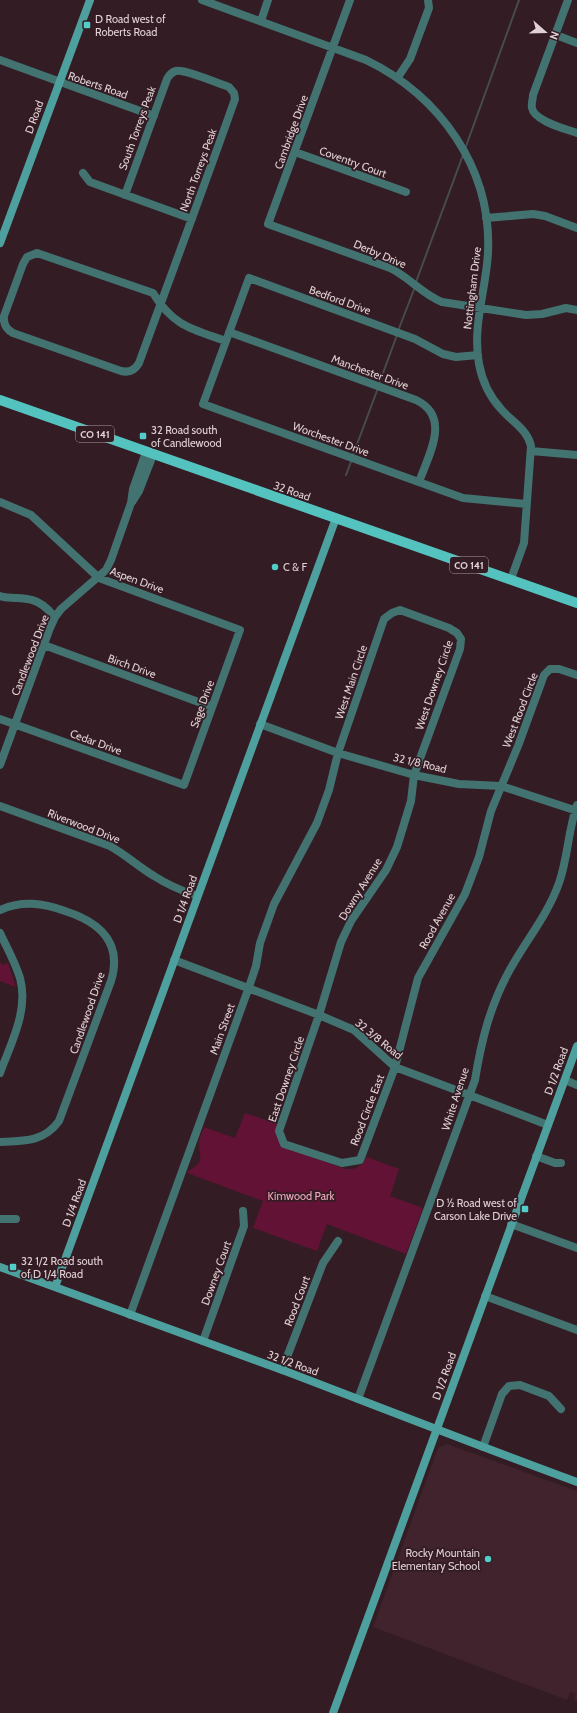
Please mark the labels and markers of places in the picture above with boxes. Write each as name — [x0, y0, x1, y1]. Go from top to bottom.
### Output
place label: D Road west of Roberts Road — [95, 12, 166, 39]
marker: D Road west of Roberts Road — [82, 20, 92, 30]
place label: 32 Road south of Candlewood — [151, 423, 222, 450]
marker: 32 Road south of Candlewood — [138, 431, 148, 441]
place label: C & F — [283, 560, 307, 574]
marker: C & F — [270, 562, 280, 572]
place label: D ½ Road west of Carson Lake Drive — [434, 1196, 517, 1223]
marker: D ½ Road west of Carson Lake Drive — [520, 1204, 530, 1214]
place label: 32 1/2 Road south of D 1/4 Road — [21, 1254, 103, 1281]
marker: 32 1/2 Road south of D 1/4 Road — [8, 1262, 18, 1272]
place label: Rocky Mountain Elementary School — [392, 1546, 480, 1573]
marker: Rocky Mountain Elementary School — [483, 1554, 493, 1564]

